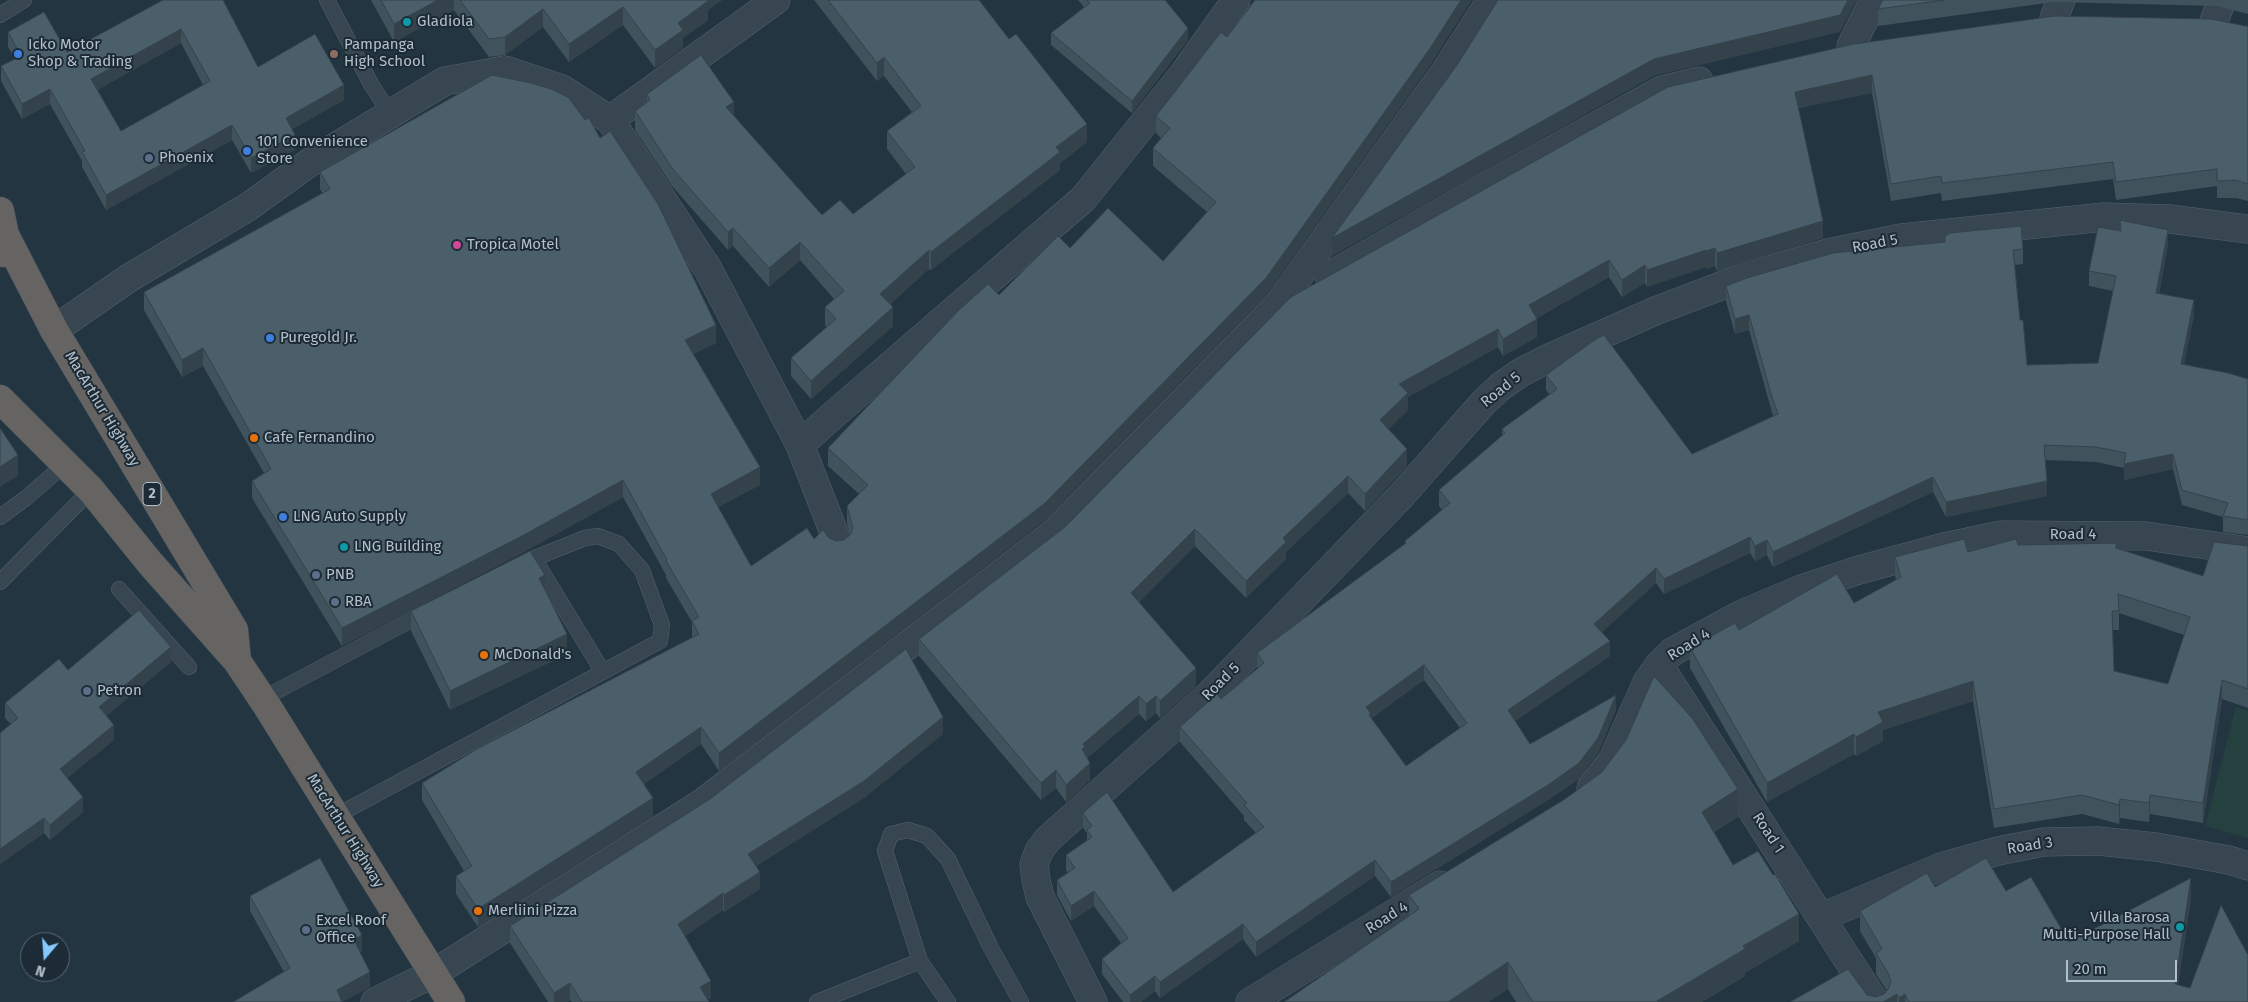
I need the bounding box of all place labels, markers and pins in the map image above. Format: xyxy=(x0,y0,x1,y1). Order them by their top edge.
place label: Gladiola xyxy=(417,13,473,31)
marker: Gladiola xyxy=(401,16,413,28)
place label: Icko Motor Shop & Trading xyxy=(28,36,132,71)
place label: Pampanga High School xyxy=(344,36,425,71)
marker: Icko Motor Shop & Trading xyxy=(12,48,24,60)
marker: Pampanga High School xyxy=(328,48,340,60)
place label: 101 Convenience Store xyxy=(257,133,368,168)
marker: 101 Convenience Store xyxy=(241,145,253,157)
place label: Phoenix xyxy=(159,149,213,167)
marker: Phoenix xyxy=(143,152,155,164)
place label: Tropica Motel xyxy=(467,236,559,254)
marker: Tropica Motel xyxy=(451,239,463,251)
place label: Puregold Jr. xyxy=(280,329,357,347)
marker: Puregold Jr. xyxy=(264,332,276,344)
place label: Cafe Fernandino xyxy=(264,429,375,447)
marker: Cafe Fernandino xyxy=(248,432,260,444)
place label: LNG Auto Supply xyxy=(293,508,406,526)
marker: LNG Auto Supply xyxy=(277,511,289,523)
place label: LNG Building xyxy=(354,538,441,556)
marker: LNG Building xyxy=(338,541,350,553)
place label: PNB xyxy=(326,566,354,584)
marker: PNB xyxy=(310,569,322,581)
place label: RBA xyxy=(345,593,372,611)
marker: RBA xyxy=(329,596,341,608)
place label: McDonald's xyxy=(494,646,571,664)
marker: McDonald's xyxy=(478,649,490,661)
place label: Petron xyxy=(97,682,142,700)
marker: Petron xyxy=(81,685,93,697)
place label: Merliini Pizza xyxy=(488,902,577,920)
marker: Merliini Pizza xyxy=(472,905,484,917)
place label: Villa Barosa Multi-Purpose Hall xyxy=(2043,909,2170,944)
place label: Excel Roof Office xyxy=(316,912,386,947)
marker: Villa Barosa Multi-Purpose Hall xyxy=(2174,921,2186,933)
marker: Excel Roof Office xyxy=(300,924,312,936)

